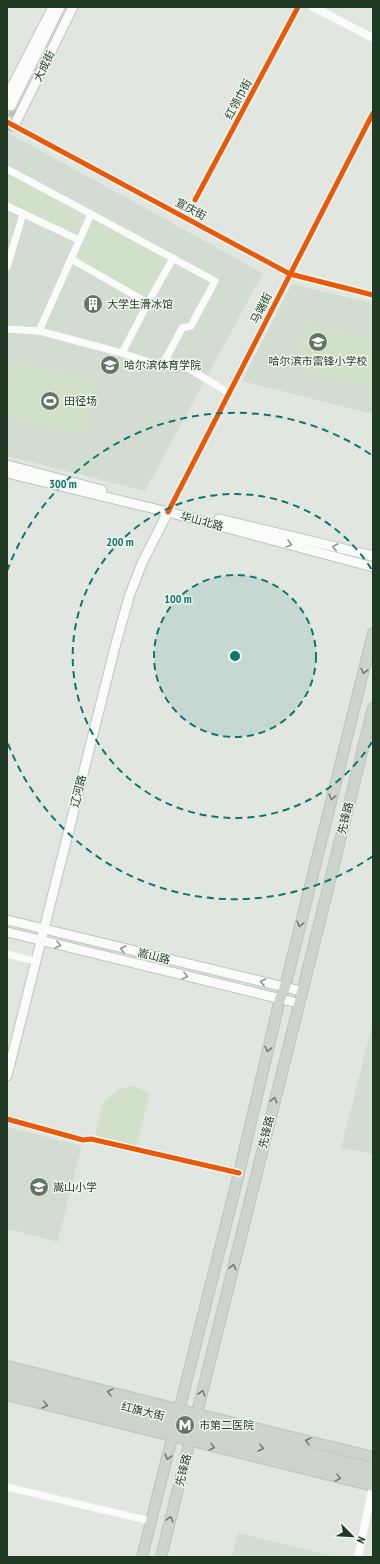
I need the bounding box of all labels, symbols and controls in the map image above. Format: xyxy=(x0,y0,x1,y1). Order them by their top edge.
street label: 大成街 xyxy=(30,48,58,84)
street label: 红领巾街 xyxy=(221,76,255,122)
street label: 宣庆街 xyxy=(173,195,209,223)
street label: 马端街 xyxy=(247,290,275,326)
building icon: 大学生滑冰馆 xyxy=(82,293,104,315)
place label: 大学生滑冰馆 xyxy=(107,297,173,311)
school or university icon: 哈尔滨市雷锋小学校 xyxy=(307,331,329,353)
school or university icon: 哈尔滨体育学院 xyxy=(99,354,121,376)
place label: 哈尔滨市雷锋小学校 xyxy=(269,354,368,368)
place label: 哈尔滨体育学院 xyxy=(124,358,201,372)
sports icon: 田径场 xyxy=(39,390,61,412)
place label: 田径场 xyxy=(64,394,97,408)
text: 300 m xyxy=(49,476,77,491)
street label: 华山北路 xyxy=(179,509,225,533)
text: 200 m xyxy=(106,534,134,549)
one-way arrow xyxy=(286,540,292,548)
one-way arrow xyxy=(332,544,338,552)
text: 100 m xyxy=(164,591,192,606)
centre of rings xyxy=(228,649,242,663)
one-way arrow xyxy=(360,668,368,675)
street label: 辽河路 xyxy=(67,773,89,809)
one-way arrow xyxy=(328,794,337,801)
street label: 先锋路 xyxy=(334,800,356,836)
one-way arrow xyxy=(297,920,305,927)
one-way arrow xyxy=(55,940,62,949)
one-way arrow xyxy=(120,945,127,953)
street label: 嵩山路 xyxy=(136,945,172,967)
one-way arrow xyxy=(182,971,188,979)
one-way arrow xyxy=(260,979,267,987)
one-way arrow xyxy=(265,1046,273,1053)
one-way arrow xyxy=(270,1097,278,1103)
street label: 先锋路 xyxy=(255,1114,277,1150)
school or university icon: 嵩山小学 xyxy=(28,1176,50,1198)
place label: 嵩山小学 xyxy=(53,1180,97,1194)
one-way arrow xyxy=(229,1264,237,1270)
one-way arrow xyxy=(107,1389,114,1397)
one-way arrow xyxy=(197,1390,206,1397)
street label: 红旗大街 xyxy=(120,1399,166,1423)
one-way arrow xyxy=(42,1400,48,1408)
metro station icon: 市第二医院 xyxy=(174,1414,196,1436)
place label: 市第二医院 xyxy=(199,1418,254,1432)
one-way arrow xyxy=(305,1438,311,1446)
one-way arrow xyxy=(208,1442,215,1451)
one-way arrow xyxy=(258,1444,265,1452)
street label: 先锋路 xyxy=(172,1452,194,1488)
one-way arrow xyxy=(164,1453,173,1460)
one-way arrow xyxy=(335,1473,341,1481)
one-way arrow xyxy=(165,1516,174,1523)
north arrow xyxy=(332,1516,372,1556)
text: N xyxy=(354,1535,369,1546)

